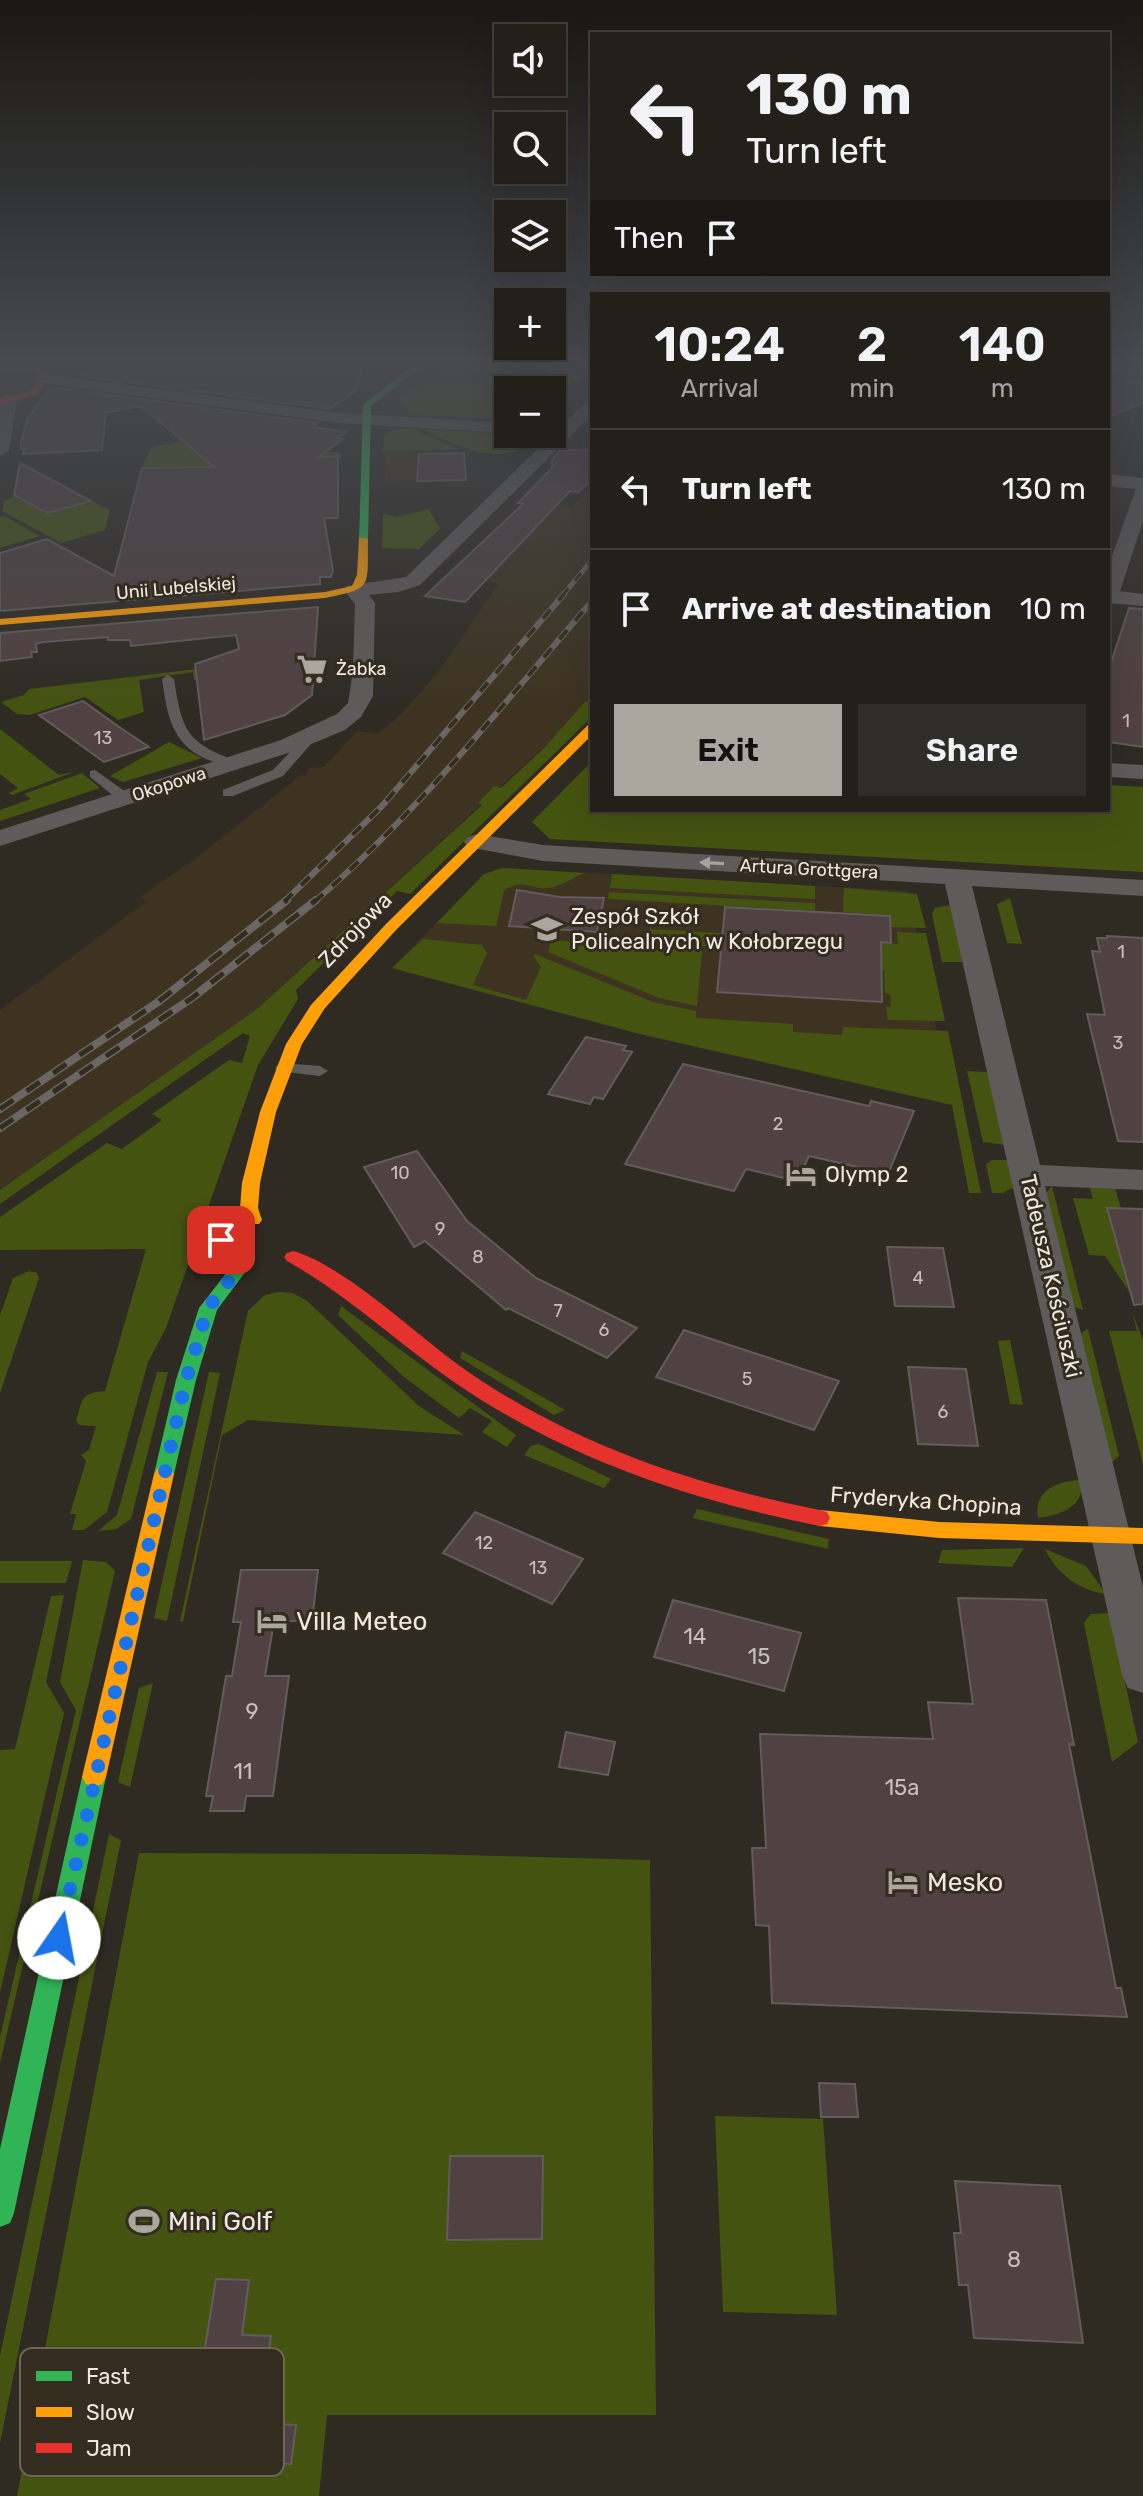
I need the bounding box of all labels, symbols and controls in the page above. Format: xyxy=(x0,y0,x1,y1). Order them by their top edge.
map controls xyxy=(494,24,566,448)
button: sound xyxy=(494,24,566,96)
text: 130 m xyxy=(746,62,912,128)
icon: left xyxy=(614,64,718,168)
button: search xyxy=(494,112,566,184)
text: Turn left xyxy=(746,129,887,172)
button: layers xyxy=(494,200,566,272)
icon: arrive xyxy=(700,216,744,260)
text: Then xyxy=(614,220,684,256)
button: + xyxy=(494,288,566,360)
text: 10:24 xyxy=(654,316,785,373)
text: 2 xyxy=(857,316,887,373)
text: 140 xyxy=(959,316,1046,373)
text: Arrival xyxy=(681,373,759,404)
text: min xyxy=(849,373,894,404)
text: m xyxy=(991,373,1014,404)
button: − xyxy=(494,376,566,448)
icon: left xyxy=(614,467,658,511)
text: Turn left xyxy=(682,471,812,507)
text: 130 m xyxy=(1002,471,1086,507)
street label: Unii Lubelskiej xyxy=(115,572,237,604)
icon: arrive xyxy=(614,587,658,631)
text: Arrive at destination xyxy=(682,591,992,627)
text: 10 m xyxy=(1020,591,1086,627)
supermarket icon: Żabka xyxy=(295,652,329,686)
place label: Żabka xyxy=(336,658,387,680)
button: Exit xyxy=(614,704,842,796)
button: Share xyxy=(858,704,1086,796)
house number: 1 xyxy=(1122,710,1130,732)
house number: 13 xyxy=(94,727,112,749)
street label: Okopowa xyxy=(129,762,209,806)
street label: Artura Grottgera xyxy=(739,854,879,884)
one-way arrow xyxy=(699,856,724,869)
street label: Zdrojowa xyxy=(313,887,397,973)
place label: Zespół Szkół Policealnych w Kołobrzegu xyxy=(571,903,843,955)
school or university icon: Zespół Szkół Policealnych w Kołobrzegu xyxy=(530,912,564,946)
house number: 1 xyxy=(1117,941,1125,963)
house number: 3 xyxy=(1113,1032,1123,1054)
house number: 2 xyxy=(773,1113,783,1135)
hotel icon: Olymp 2 xyxy=(784,1157,818,1191)
place label: Olymp 2 xyxy=(825,1161,908,1188)
house number: 10 xyxy=(390,1162,410,1184)
street label: Tadeusza Kościuszki xyxy=(1014,1172,1088,1380)
pin xyxy=(187,1206,255,1274)
icon: arrive xyxy=(199,1218,243,1262)
house number: 9 xyxy=(435,1218,445,1240)
house number: 8 xyxy=(472,1246,484,1268)
house number: 4 xyxy=(912,1267,924,1289)
house number: 7 xyxy=(553,1300,563,1322)
house number: 6 xyxy=(599,1319,610,1341)
house number: 5 xyxy=(742,1368,752,1390)
house number: 6 xyxy=(938,1401,949,1423)
street label: Fryderyka Chopina xyxy=(829,1481,1023,1521)
house number: 12 xyxy=(475,1532,493,1554)
house number: 13 xyxy=(529,1557,547,1579)
hotel icon: Villa Meteo xyxy=(255,1604,289,1638)
place label: Villa Meteo xyxy=(296,1606,427,1637)
house number: 14 xyxy=(683,1623,707,1650)
house number: 15 xyxy=(748,1643,770,1670)
house number: 9 xyxy=(245,1698,259,1725)
house number: 11 xyxy=(234,1758,252,1785)
house number: 15a xyxy=(885,1774,919,1801)
hotel icon: Mesko xyxy=(886,1865,920,1899)
place label: Mesko xyxy=(927,1867,1003,1898)
position arrow xyxy=(17,1896,101,1980)
sports icon: Mini Golf xyxy=(127,2204,161,2238)
place label: Mini Golf xyxy=(168,2206,272,2237)
house number: 8 xyxy=(1007,2246,1021,2273)
legend xyxy=(20,2348,284,2476)
text: Fast xyxy=(86,2363,131,2390)
text: Slow xyxy=(86,2399,135,2426)
text: Jam xyxy=(86,2435,132,2462)

